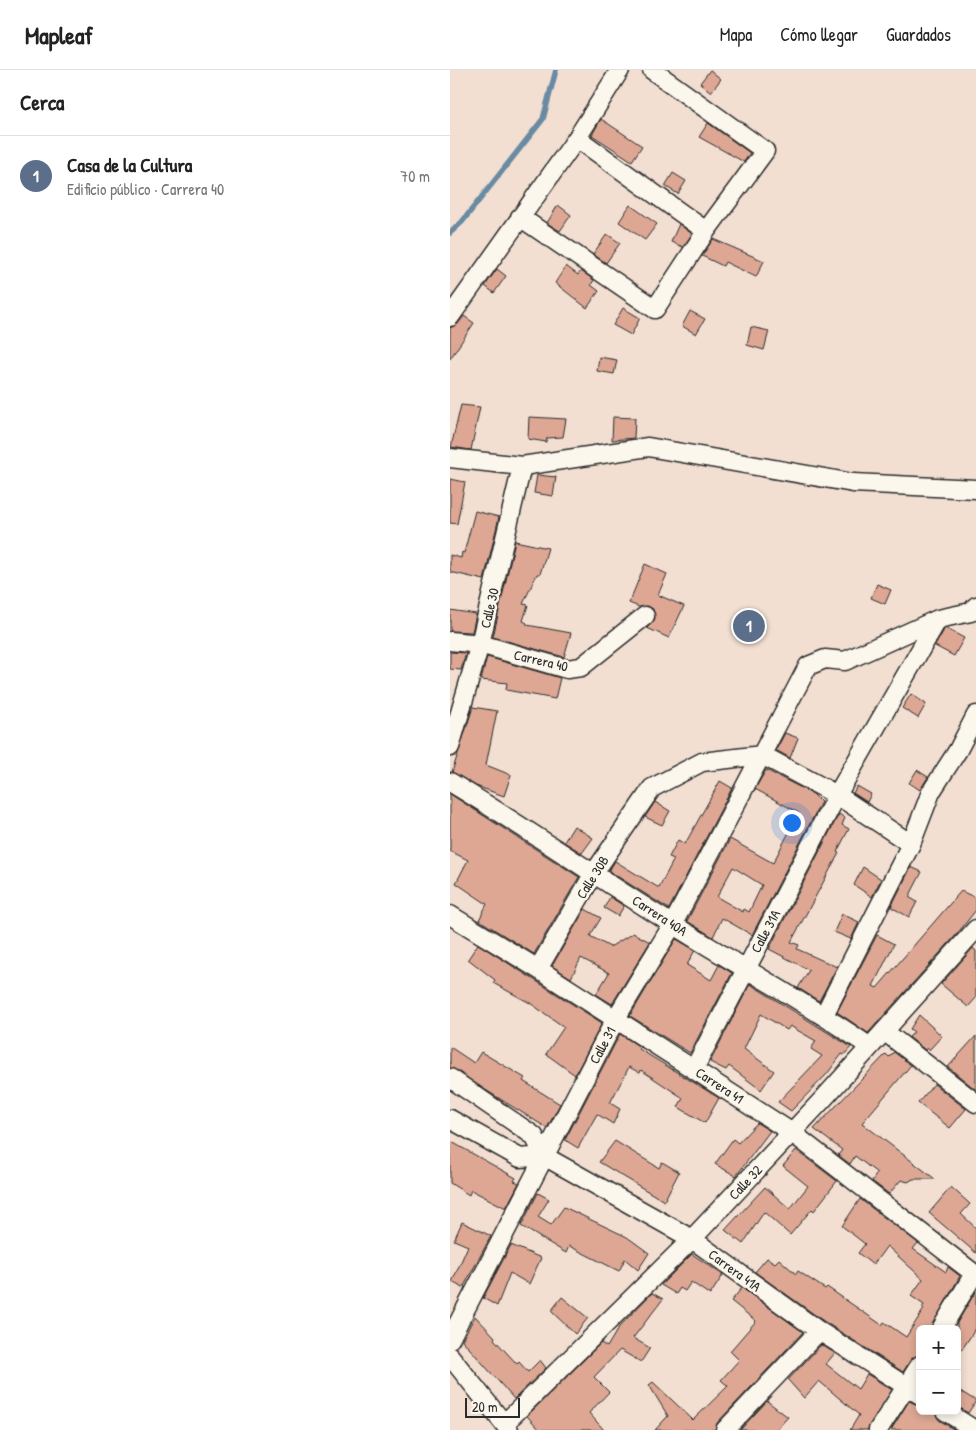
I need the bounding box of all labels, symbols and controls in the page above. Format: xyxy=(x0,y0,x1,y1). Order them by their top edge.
text: Mapleaf xyxy=(25,19,93,51)
text: Mapa xyxy=(720,22,752,47)
text: Cómo llegar xyxy=(780,22,858,47)
text: Guardados xyxy=(886,22,951,47)
text: Cerca xyxy=(20,88,64,117)
text: Casa de la Cultura xyxy=(67,152,192,178)
text: 1 xyxy=(33,165,39,187)
text: 70 m xyxy=(400,165,430,187)
text: Edificio público · Carrera 40 xyxy=(67,178,224,200)
street label: Calle 30 xyxy=(475,586,503,630)
pin: 1 xyxy=(733,607,765,645)
street label: Carrera 40 xyxy=(512,645,570,675)
your location xyxy=(779,810,805,836)
street label: Calle 30B xyxy=(571,852,613,902)
street label: Carrera 40A xyxy=(629,890,691,940)
street label: Calle 31A xyxy=(746,906,784,956)
street label: Calle 31 xyxy=(584,1023,620,1067)
street label: Carrera 41 xyxy=(692,1062,748,1108)
street label: Calle 32 xyxy=(724,1160,766,1203)
street label: Carrera 41A xyxy=(705,1244,765,1296)
map controls xyxy=(916,1325,961,1415)
button: + xyxy=(916,1325,961,1370)
button: − xyxy=(916,1370,961,1415)
scale bar xyxy=(465,1395,520,1418)
text: 20 m xyxy=(472,1397,498,1416)

